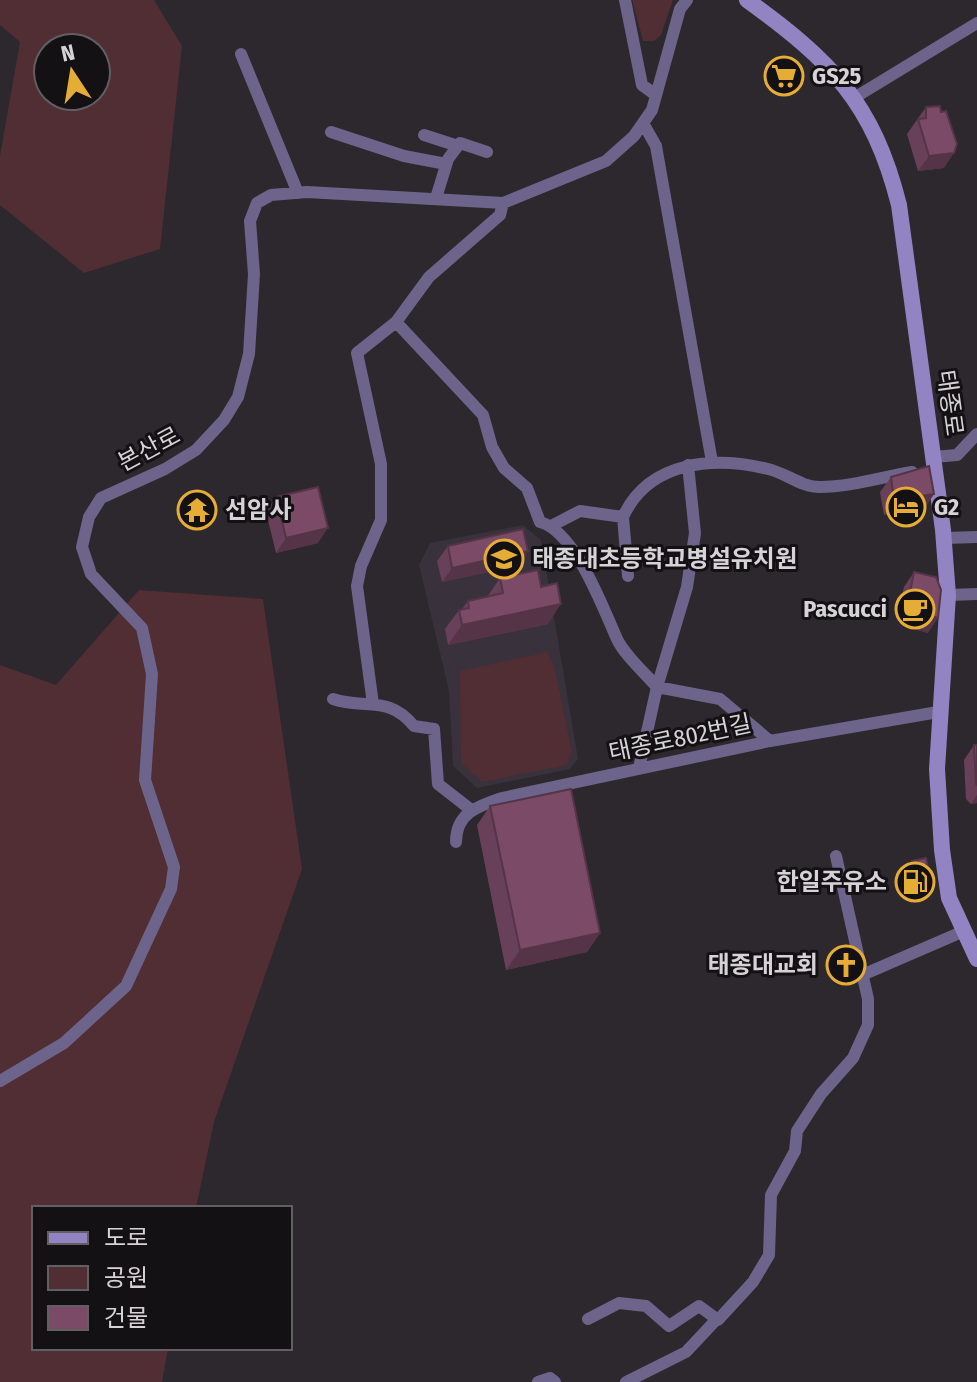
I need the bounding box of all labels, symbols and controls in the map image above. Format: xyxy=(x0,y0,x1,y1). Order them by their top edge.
north arrow xyxy=(32,32,112,112)
text: N xyxy=(59,38,77,68)
supermarket icon: GS25 xyxy=(763,55,805,97)
place label: GS25 xyxy=(812,62,861,90)
street label: 태종로 xyxy=(932,368,968,438)
street label: 본산로 xyxy=(113,421,185,477)
hotel icon: G2 xyxy=(885,486,927,528)
temple icon: 선암사 xyxy=(176,489,218,531)
place label: G2 xyxy=(934,493,959,521)
place label: 선암사 xyxy=(225,496,291,524)
school or university icon: 태종대초등학교병설유치원 xyxy=(483,538,525,580)
place label: 태종대초등학교병설유치원 xyxy=(532,545,797,573)
cafe icon: Pascucci xyxy=(894,588,936,630)
place label: Pascucci xyxy=(803,595,887,623)
street label: 태종로802번길 xyxy=(606,709,754,767)
fuel station icon: 한일주유소 xyxy=(894,861,936,903)
place label: 한일주유소 xyxy=(777,868,887,896)
church icon: 태종대교회 xyxy=(825,944,867,986)
place label: 태종대교회 xyxy=(708,951,818,979)
legend xyxy=(32,1206,292,1350)
text: 도로 xyxy=(104,1224,148,1252)
text: 공원 xyxy=(104,1264,148,1292)
text: 건물 xyxy=(104,1304,148,1332)

